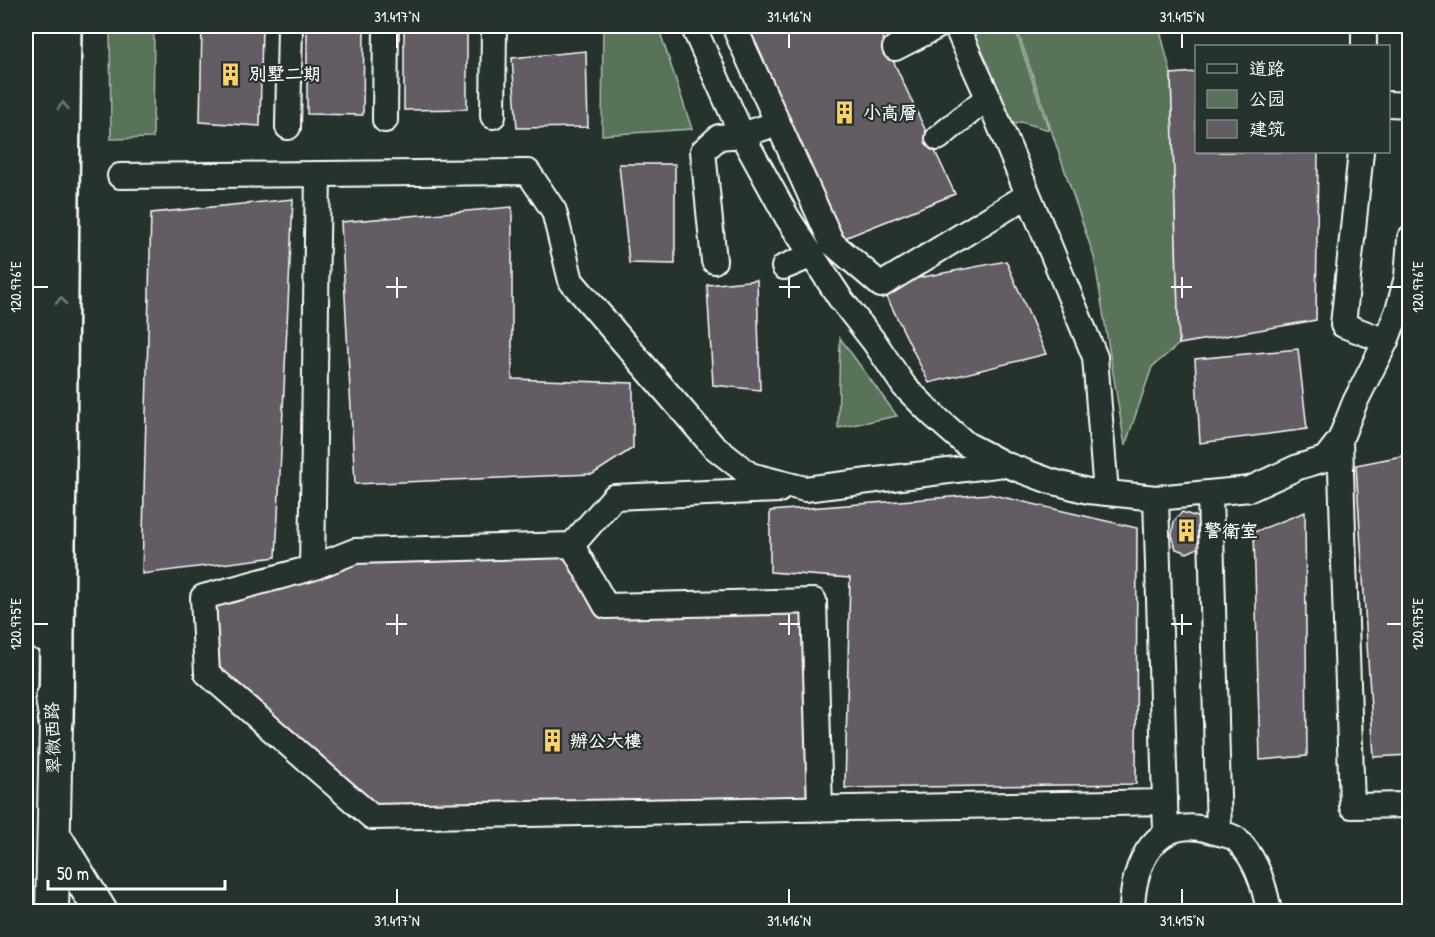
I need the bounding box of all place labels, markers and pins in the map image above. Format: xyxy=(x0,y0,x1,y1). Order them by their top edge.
building icon: 別墅二期 xyxy=(218,61,244,87)
place label: 別墅二期 xyxy=(249,61,321,86)
building icon: 小高層 xyxy=(832,100,858,126)
place label: 小高層 xyxy=(863,100,917,125)
building icon: 警衛室 xyxy=(1173,518,1199,544)
place label: 警衛室 xyxy=(1204,518,1258,543)
building icon: 辦公大樓 xyxy=(539,728,565,754)
place label: 辦公大樓 xyxy=(570,728,642,753)

